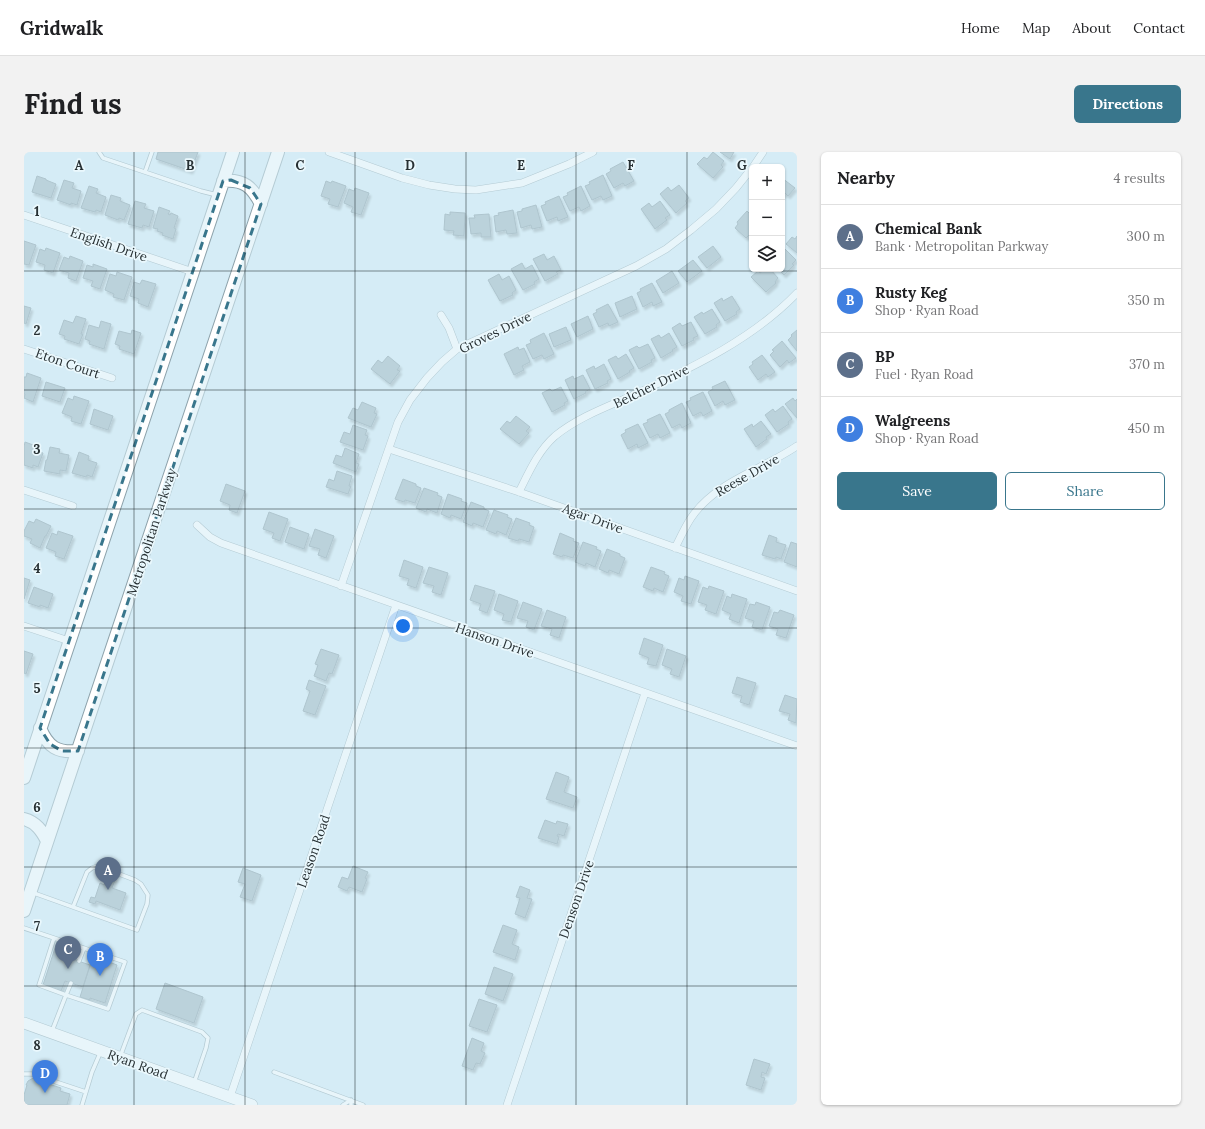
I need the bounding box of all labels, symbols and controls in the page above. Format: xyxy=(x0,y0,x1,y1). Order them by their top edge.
text: Gridwalk xyxy=(20,16,103,40)
text: Home xyxy=(961,19,1000,37)
text: Map xyxy=(1022,19,1050,37)
text: About xyxy=(1072,19,1111,37)
text: Contact xyxy=(1133,19,1185,37)
button: Directions xyxy=(1074,85,1181,123)
text: Find us xyxy=(24,86,122,122)
text: A xyxy=(75,157,84,174)
text: B xyxy=(186,157,195,174)
text: C xyxy=(296,157,305,174)
text: D xyxy=(405,157,415,174)
text: E xyxy=(517,157,525,174)
text: F xyxy=(627,157,635,174)
text: G xyxy=(737,157,747,174)
map controls xyxy=(749,164,785,272)
button: + xyxy=(749,164,785,200)
text: Nearby xyxy=(837,167,895,189)
text: 4 results xyxy=(1114,170,1165,187)
button: − xyxy=(749,200,785,236)
text: 1 xyxy=(34,203,40,220)
text: Chemical Bank xyxy=(875,219,982,238)
street label: English Drive xyxy=(68,223,150,266)
text: A xyxy=(846,228,854,245)
text: 300 m xyxy=(1127,228,1165,245)
button: layers xyxy=(749,236,785,272)
text: Bank · Metropolitan Parkway xyxy=(875,238,1048,255)
text: Rusty Keg xyxy=(875,283,947,302)
text: B xyxy=(846,292,854,309)
text: 350 m xyxy=(1128,292,1165,309)
text: Shop · Ryan Road xyxy=(875,302,979,319)
street label: Groves Drive xyxy=(456,308,534,357)
text: 2 xyxy=(34,322,41,339)
street label: Eton Court xyxy=(33,345,102,382)
text: BP xyxy=(875,347,894,366)
text: C xyxy=(846,356,854,373)
text: 370 m xyxy=(1129,356,1165,373)
street label: Belcher Drive xyxy=(611,361,692,412)
text: Fuel · Ryan Road xyxy=(875,366,974,383)
text: Walgreens xyxy=(875,411,950,430)
text: D xyxy=(845,420,855,437)
text: 450 m xyxy=(1128,420,1165,437)
text: Shop · Ryan Road xyxy=(875,430,979,447)
text: 3 xyxy=(33,441,41,458)
street label: Reese Drive xyxy=(712,450,782,501)
street label: Metropolitan Parkway xyxy=(123,466,180,598)
button: Save xyxy=(837,472,997,510)
button: Share xyxy=(1005,472,1165,510)
street label: Agar Drive xyxy=(559,499,626,537)
text: 4 xyxy=(33,560,41,577)
your location xyxy=(393,616,413,636)
street label: Hanson Drive xyxy=(453,619,536,662)
text: 5 xyxy=(33,680,41,697)
text: 6 xyxy=(33,799,41,816)
street label: Leason Road xyxy=(293,812,334,890)
pin: A xyxy=(95,857,121,890)
street label: Denson Drive xyxy=(555,858,598,941)
text: 7 xyxy=(34,918,40,935)
pin: C xyxy=(55,936,81,969)
pin: B xyxy=(87,943,113,976)
text: 8 xyxy=(33,1037,41,1054)
street label: Ryan Road xyxy=(105,1046,171,1083)
pin: D xyxy=(32,1060,58,1093)

